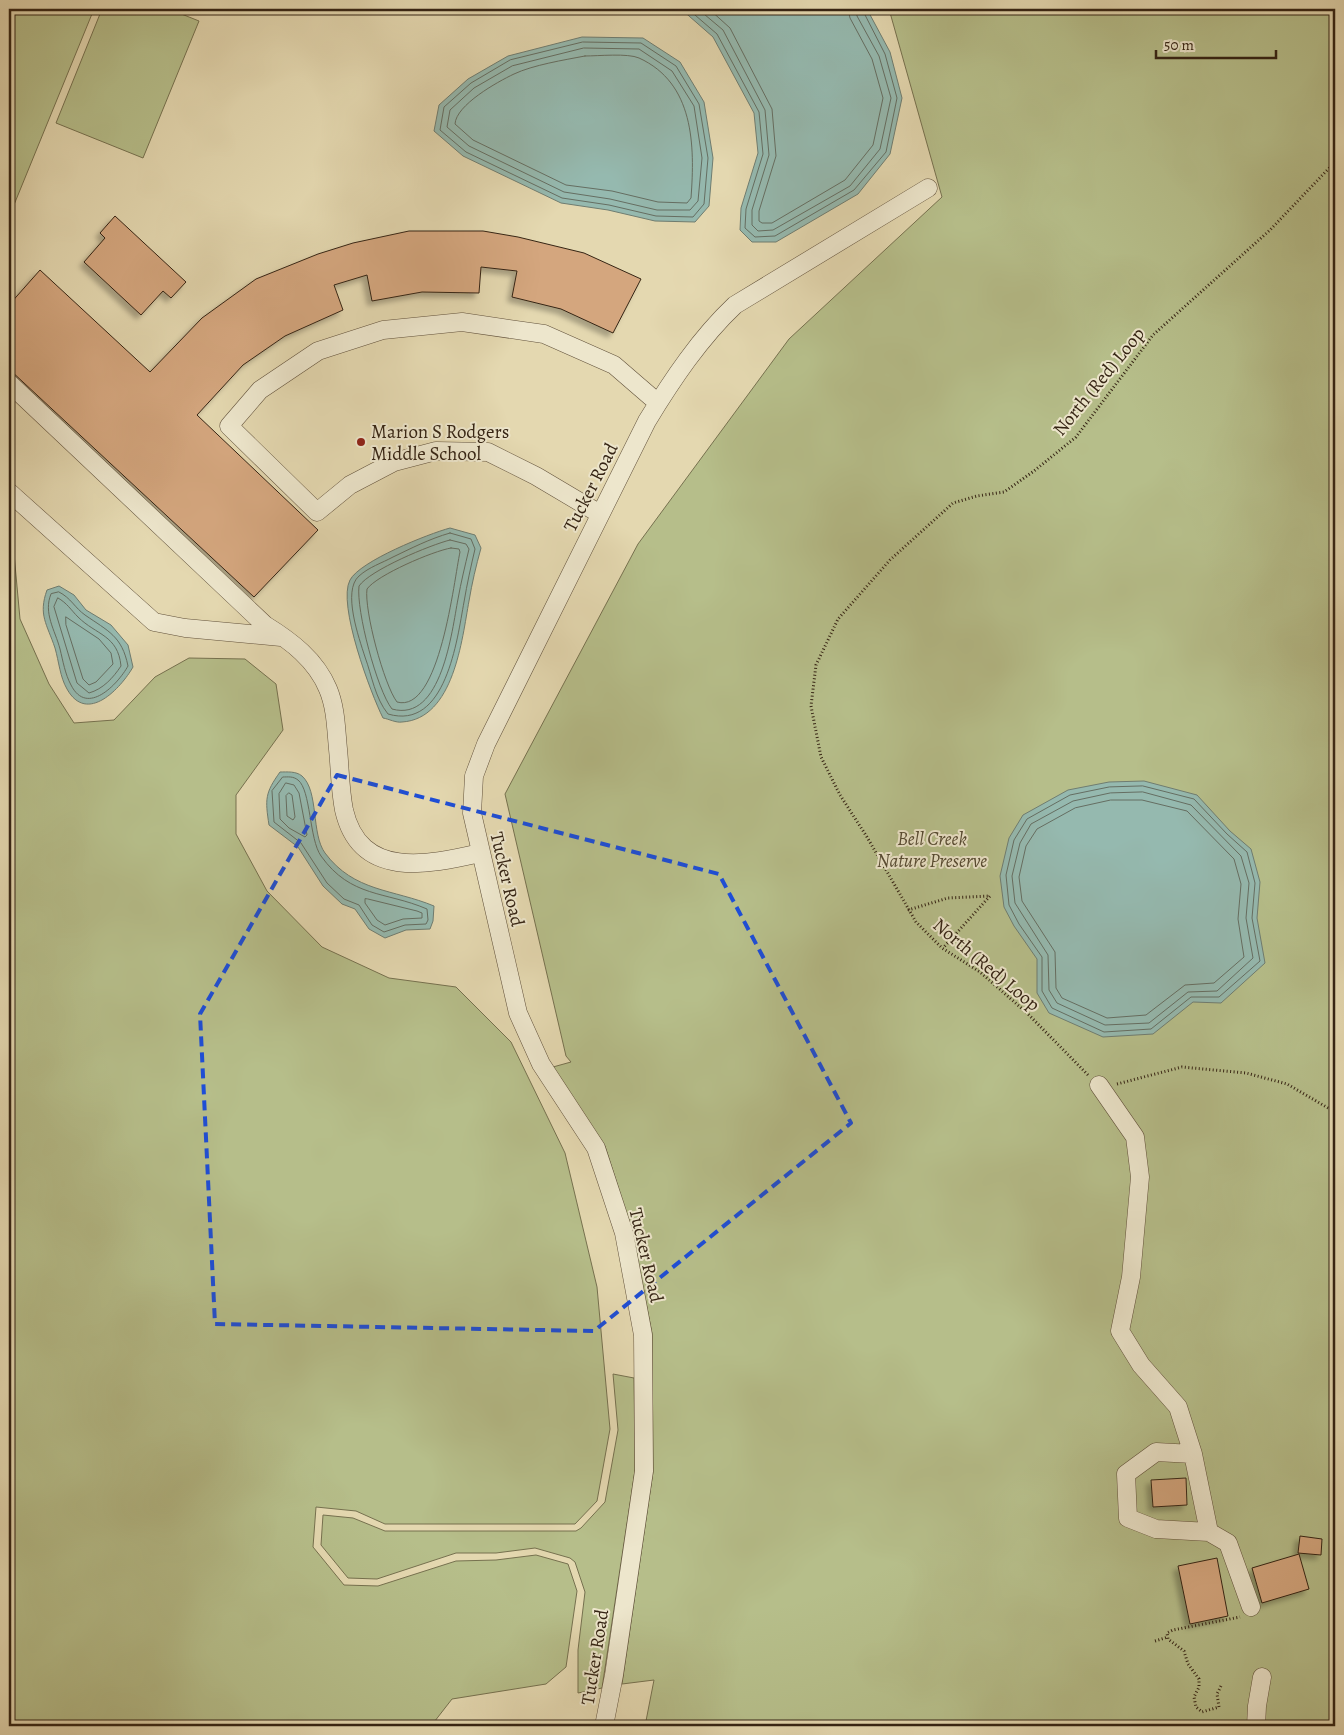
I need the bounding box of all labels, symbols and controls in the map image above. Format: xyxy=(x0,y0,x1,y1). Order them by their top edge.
scale bar xyxy=(1156,28,1276,60)
text: 50 m xyxy=(1164,35,1194,55)
street label: North (Red) Loop xyxy=(1047,322,1151,441)
place label: Marion S Rodgers Middle School xyxy=(371,419,510,467)
marker: Marion S Rodgers Middle School xyxy=(355,436,367,448)
street label: Tucker Road xyxy=(557,438,625,536)
park label: Bell Creek Nature Preserve xyxy=(877,826,987,874)
street label: Tucker Road xyxy=(484,829,531,930)
street label: North (Red) Loop xyxy=(927,912,1046,1017)
street label: Tucker Road xyxy=(623,1205,670,1306)
street label: Tucker Road xyxy=(575,1607,615,1707)

